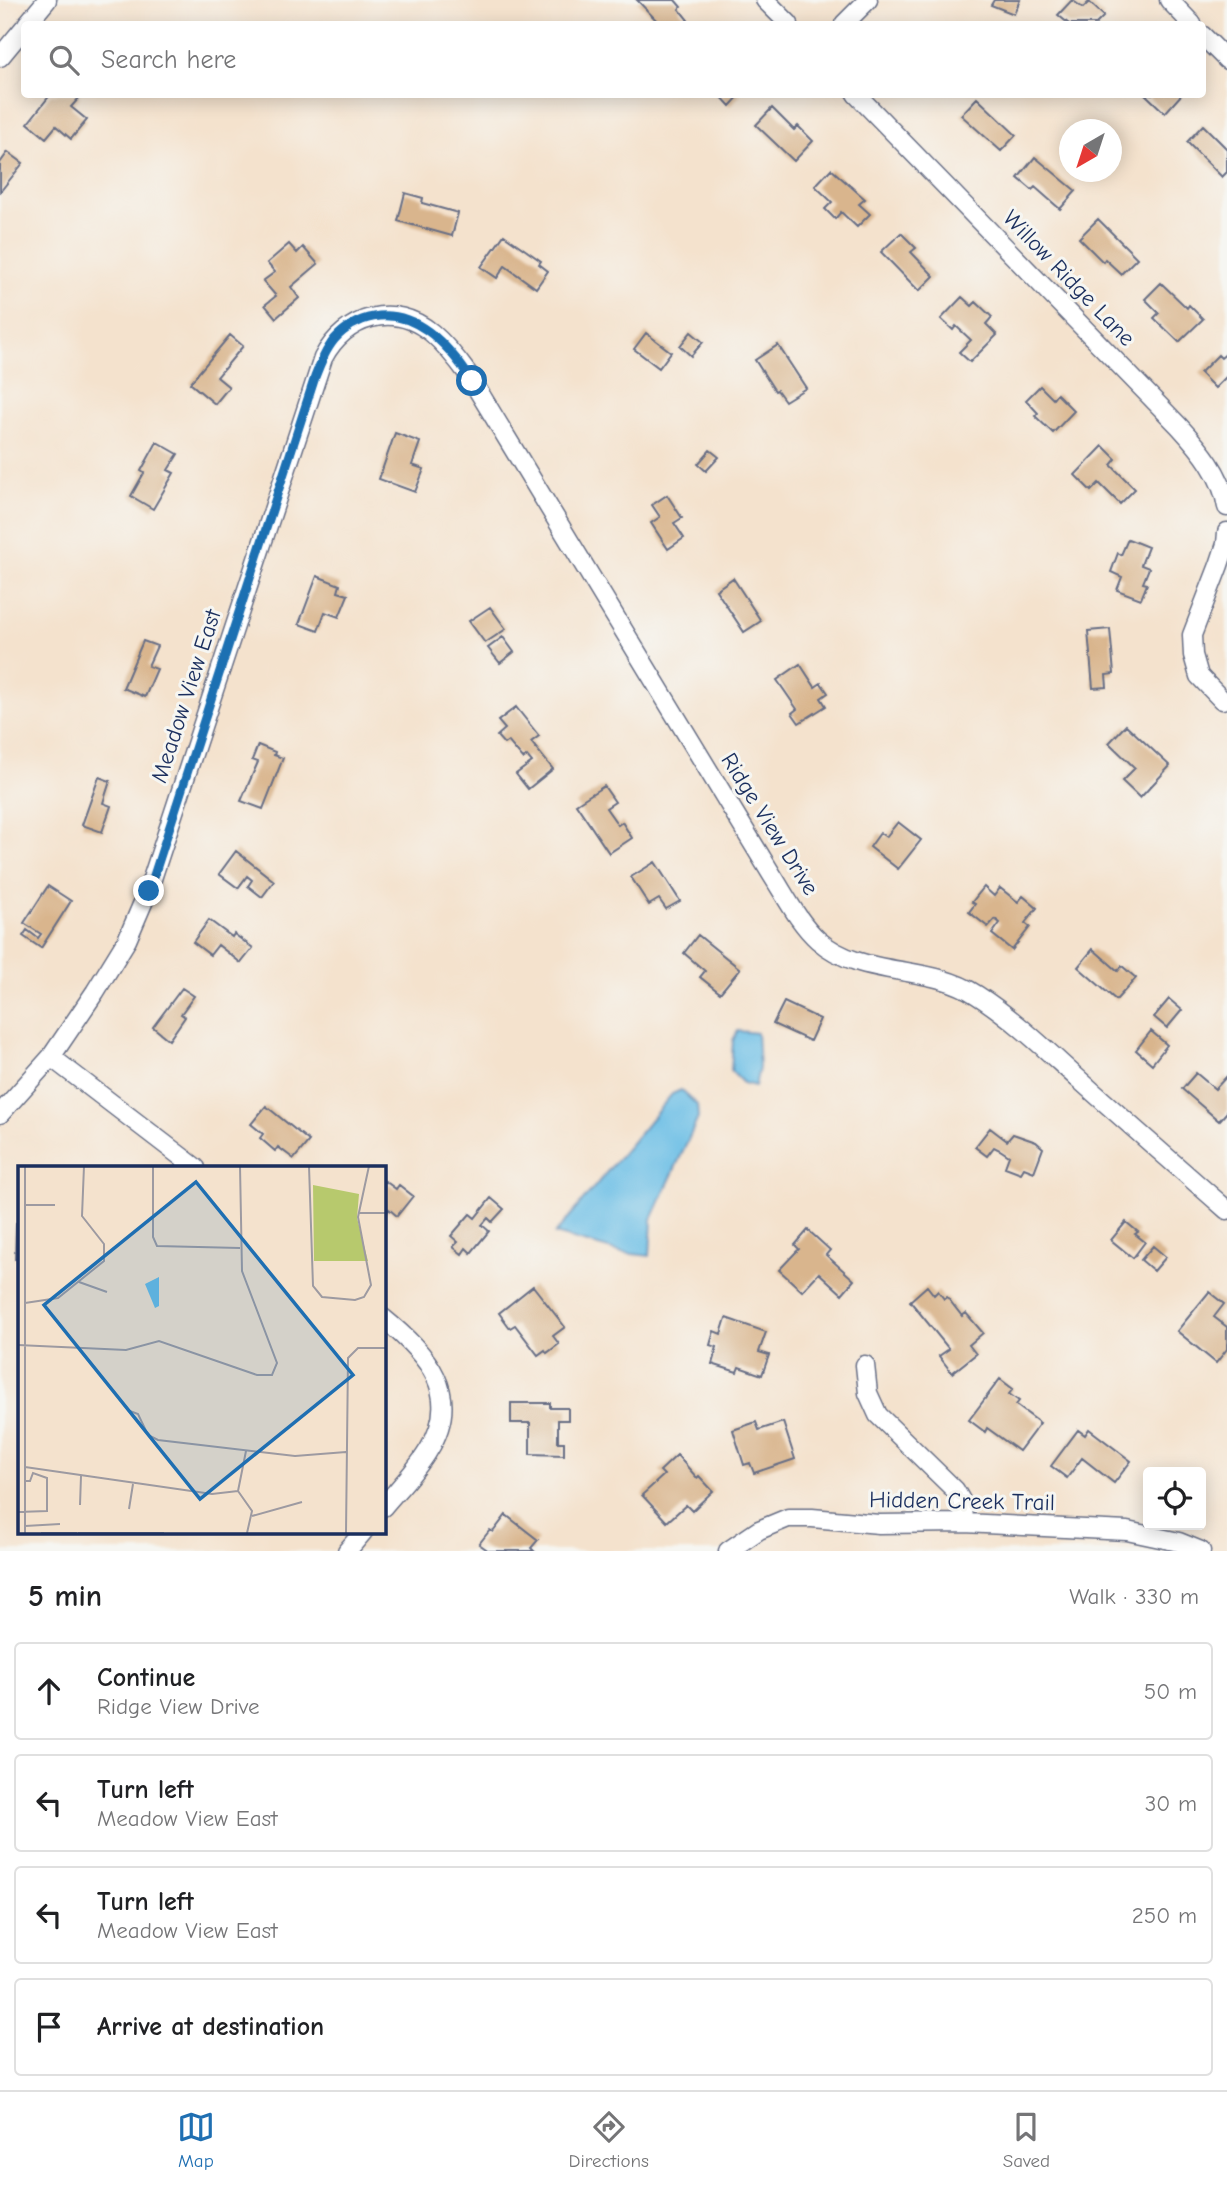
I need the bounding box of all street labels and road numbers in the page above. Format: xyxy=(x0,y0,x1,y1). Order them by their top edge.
street label: Willow Ridge Lane xyxy=(997,204,1141,352)
street label: Meadow View East xyxy=(145,605,227,786)
street label: Ridge View Drive xyxy=(715,748,825,900)
street label: Hidden Creek Trail xyxy=(869,1486,1055,1516)

